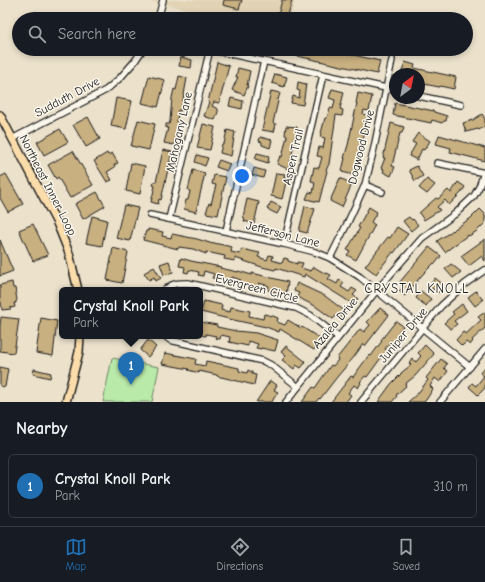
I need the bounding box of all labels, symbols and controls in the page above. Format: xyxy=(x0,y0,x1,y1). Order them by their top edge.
search box xyxy=(12,12,473,56)
icon: search xyxy=(26,23,48,45)
text: Search here xyxy=(58,25,136,43)
north arrow xyxy=(389,68,425,104)
street label: Sudduth Drive xyxy=(32,74,102,120)
street label: Mahogany Lane xyxy=(163,90,195,174)
street label: Dogwood Drive xyxy=(345,108,377,186)
street label: Aspen Trail xyxy=(280,127,306,187)
street label: Northeast Inner Loop xyxy=(17,132,79,238)
your location xyxy=(232,166,252,186)
street label: Jefferson Lane xyxy=(245,218,321,250)
street label: Evergreen Circle xyxy=(214,271,300,305)
district label: CRYSTAL KNOLL xyxy=(365,281,469,296)
popup xyxy=(59,287,203,339)
street label: Azalea Drive xyxy=(309,294,361,352)
text: Crystal Knoll Park xyxy=(73,297,189,315)
street label: Juniper Drive xyxy=(376,304,430,366)
text: Park xyxy=(73,315,98,330)
pin: 1 xyxy=(118,352,144,385)
text: Nearby xyxy=(16,419,67,438)
text: Crystal Knoll Park xyxy=(55,470,170,488)
text: 1 xyxy=(27,479,33,494)
text: 310 m xyxy=(433,479,468,494)
text: Park xyxy=(55,488,80,503)
tab: Map xyxy=(65,536,87,573)
tab: Directions xyxy=(217,536,263,573)
tab: Saved xyxy=(393,536,420,573)

